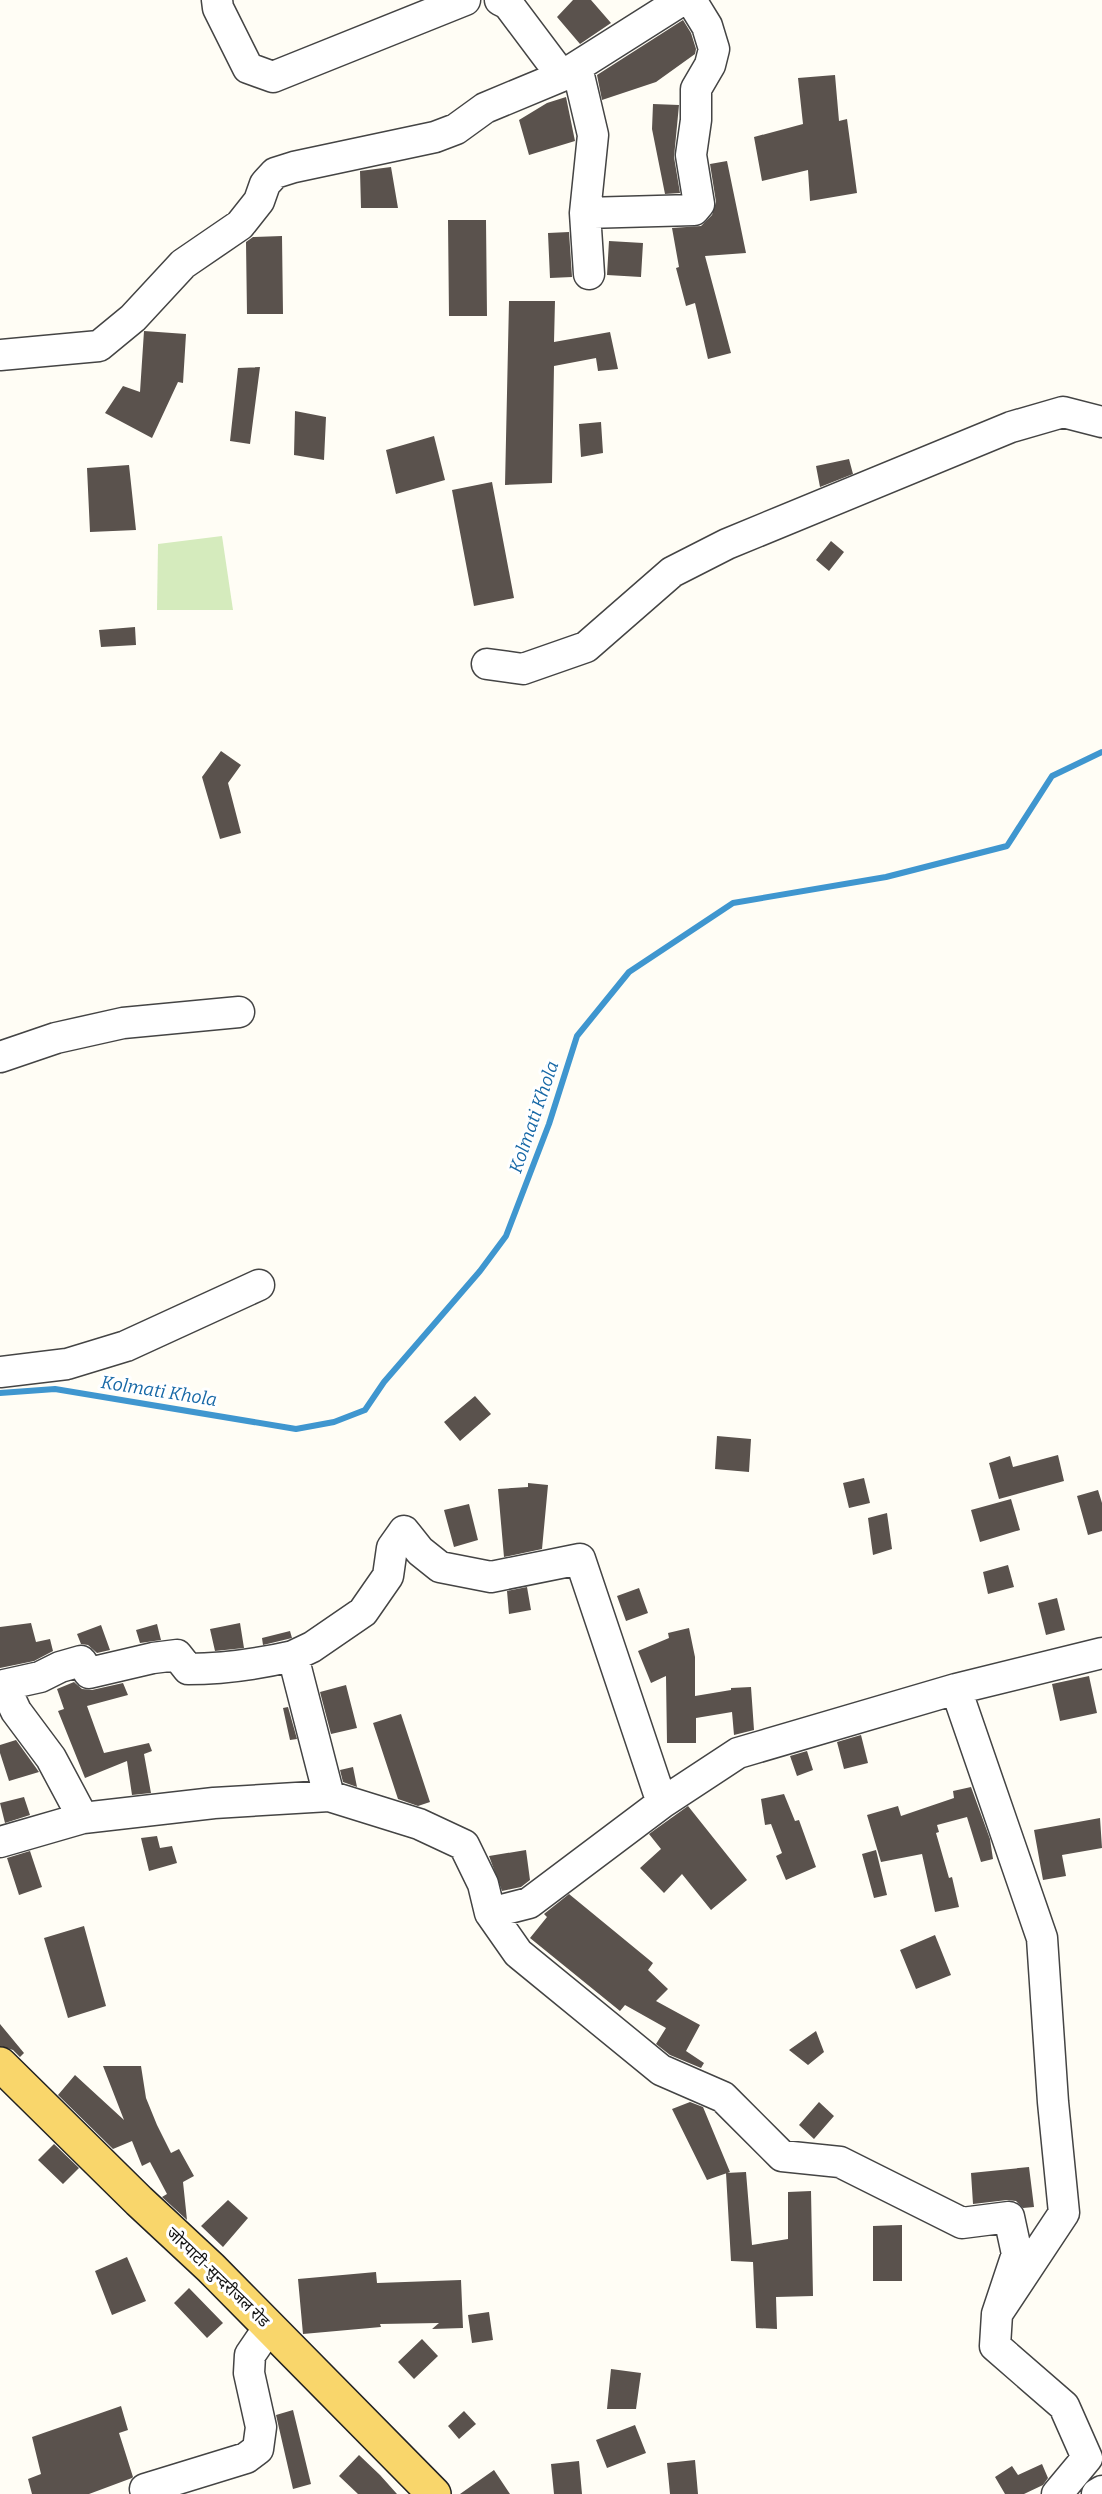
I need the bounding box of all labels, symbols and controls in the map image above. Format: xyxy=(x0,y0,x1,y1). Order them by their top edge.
water label: Kolmati Khola xyxy=(505,1058,563,1176)
water label: Kolmati Khola xyxy=(99,1371,219,1411)
street label: जोरपाटी-सुन्दरीजल रोड xyxy=(162,2223,274,2332)

